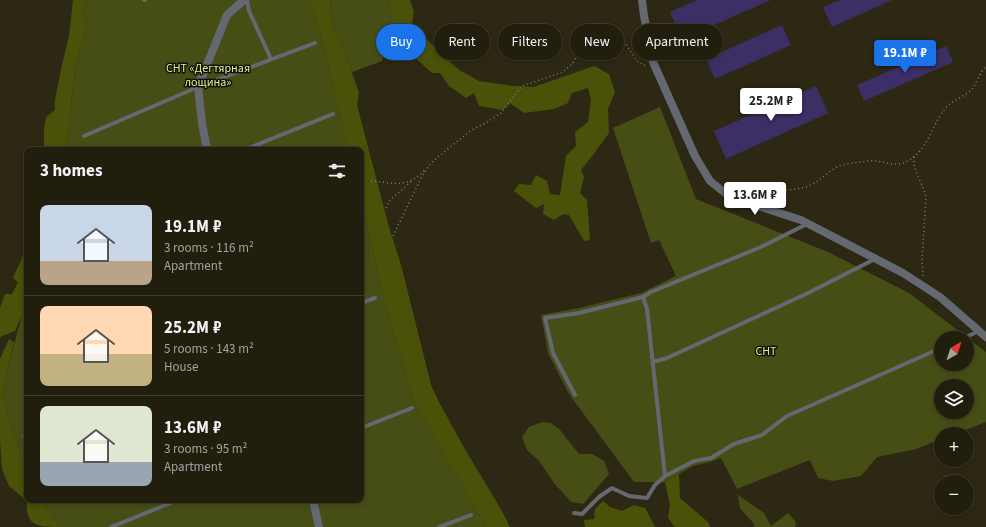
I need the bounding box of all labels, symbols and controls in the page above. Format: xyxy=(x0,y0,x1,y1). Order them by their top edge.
chip: Buy xyxy=(376,24,426,60)
chip: Rent xyxy=(434,24,490,60)
chip: Filters xyxy=(498,24,562,60)
chip: New xyxy=(570,24,624,60)
chip: Apartment xyxy=(632,24,723,60)
pin: 19.1M ₽ xyxy=(868,40,942,74)
text: 19.1M ₽ xyxy=(883,44,927,62)
park label: СНТ «Дегтярная лощина» xyxy=(166,60,250,91)
pin: 25.2M ₽ xyxy=(734,88,808,122)
text: 25.2M ₽ xyxy=(749,92,793,110)
text: 3 homes xyxy=(40,159,102,183)
icon: filters xyxy=(326,160,348,182)
pin: 13.6M ₽ xyxy=(718,182,792,216)
text: 13.6M ₽ xyxy=(733,186,777,204)
text: 19.1M ₽ xyxy=(164,215,221,239)
icon: home xyxy=(72,221,120,269)
text: 3 rooms · 116 m² xyxy=(164,239,254,257)
text: Apartment xyxy=(164,257,222,275)
text: 25.2M ₽ xyxy=(164,316,221,340)
icon: home xyxy=(72,322,120,370)
north arrow xyxy=(934,331,974,371)
map controls xyxy=(934,331,974,515)
text: 5 rooms · 143 m² xyxy=(164,340,254,358)
park label: СНТ xyxy=(755,343,777,360)
text: House xyxy=(164,358,199,376)
button: layers xyxy=(934,379,974,419)
text: 13.6M ₽ xyxy=(164,416,221,440)
icon: home xyxy=(72,422,120,470)
button: + xyxy=(934,427,974,467)
text: 3 rooms · 95 m² xyxy=(164,440,247,458)
text: Apartment xyxy=(164,458,222,476)
button: − xyxy=(934,475,974,515)

